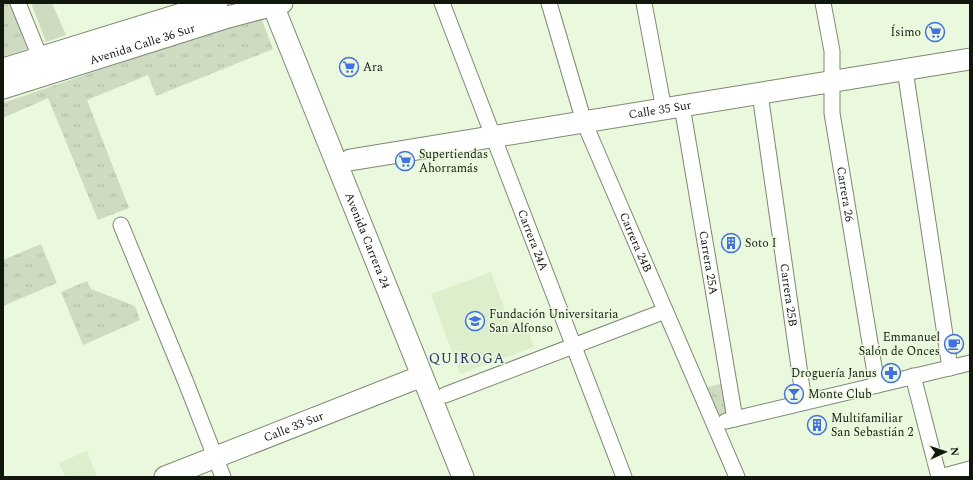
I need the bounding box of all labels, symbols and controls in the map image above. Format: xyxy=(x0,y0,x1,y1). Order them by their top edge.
street label: Avenida Calle 36 Sur xyxy=(87,19,198,70)
supermarket icon: Ísimo xyxy=(924,21,946,43)
place label: Ísimo xyxy=(891,23,921,42)
supermarket icon: Ara xyxy=(338,56,360,78)
place label: Ara xyxy=(363,58,383,77)
street label: Calle 35 Sur xyxy=(627,96,693,124)
place label: Supertiendas Ahorramás xyxy=(419,145,488,178)
supermarket icon: Supertiendas Ahorramás xyxy=(394,150,416,172)
street label: Carrera 26 xyxy=(831,165,859,223)
street label: Avenida Carrera 24 xyxy=(339,190,395,292)
street label: Carrera 24A xyxy=(512,207,553,274)
street label: Carrera 24B xyxy=(614,209,657,276)
street label: Carrera 25A xyxy=(693,229,723,296)
building icon: Soto I xyxy=(720,232,742,254)
place label: Soto I xyxy=(745,234,777,253)
street label: Carrera 25B xyxy=(774,262,802,328)
place label: Fundación Universitaria San Alfonso xyxy=(489,305,619,338)
school or university icon: Fundación Universitaria San Alfonso xyxy=(464,310,486,332)
place label: Emmanuel Salón de Onces xyxy=(859,328,940,361)
cafe icon: Emmanuel Salón de Onces xyxy=(943,333,965,355)
district label: QUIROGA xyxy=(429,348,505,369)
pharmacy icon: Droguería Janus xyxy=(880,362,902,384)
place label: Droguería Janus xyxy=(791,364,877,383)
bar icon: Monte Club xyxy=(783,383,805,405)
place label: Monte Club xyxy=(808,385,872,404)
street label: Calle 33 Sur xyxy=(261,406,327,447)
place label: Multifamiliar San Sebastián 2 xyxy=(831,409,913,442)
building icon: Multifamiliar San Sebastián 2 xyxy=(806,414,828,436)
north arrow xyxy=(925,432,965,472)
text: N xyxy=(946,447,963,456)

